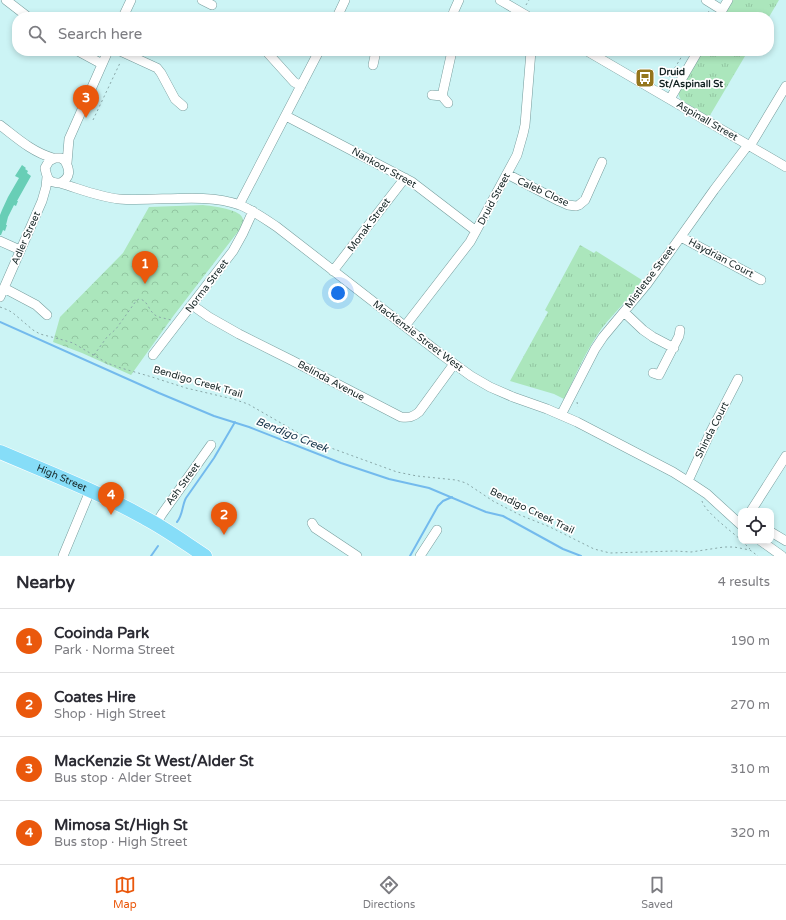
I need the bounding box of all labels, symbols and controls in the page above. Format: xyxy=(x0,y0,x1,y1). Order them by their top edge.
search box xyxy=(12,12,774,56)
icon: search xyxy=(26,23,48,45)
text: Search here xyxy=(58,25,142,43)
place label: Druid St/Aspinall St xyxy=(659,66,723,90)
bus stop icon: Druid St/Aspinall St xyxy=(634,67,656,89)
pin: 3 xyxy=(73,85,99,118)
street label: Aspinall Street xyxy=(674,99,740,144)
street label: Nankoor Street xyxy=(349,145,419,191)
street label: Druid Street xyxy=(475,171,513,227)
street label: Caleb Close xyxy=(515,175,571,209)
street label: Monak Street xyxy=(345,196,393,254)
street label: Adler Street xyxy=(9,209,43,266)
street label: Haydrian Court xyxy=(686,236,756,280)
street label: Mistletoe Street xyxy=(623,243,678,311)
pin: 1 xyxy=(132,251,158,284)
street label: Norma Street xyxy=(183,257,231,315)
your location xyxy=(328,283,348,303)
street label: MacKenzie Street West xyxy=(371,298,466,374)
street label: Belinda Avenue xyxy=(296,358,367,404)
street label: Bendigo Creek Trail xyxy=(152,364,244,400)
street label: Shinda Court xyxy=(693,400,731,460)
water label: Bendigo Creek xyxy=(254,415,331,456)
street label: Ash Street xyxy=(164,460,203,508)
street label: High Street xyxy=(35,462,89,494)
pin: 4 xyxy=(98,482,124,515)
street label: Bendigo Creek Trail xyxy=(488,485,576,537)
pin: 2 xyxy=(211,502,237,535)
map controls xyxy=(738,508,774,544)
button: locate xyxy=(738,508,774,544)
text: Nearby xyxy=(16,572,75,593)
text: 4 results xyxy=(718,574,770,590)
text: Cooinda Park xyxy=(54,624,149,642)
text: 1 xyxy=(25,633,33,649)
text: 190 m xyxy=(730,633,770,649)
text: Park · Norma Street xyxy=(54,642,175,658)
text: Coates Hire xyxy=(54,688,136,706)
text: 2 xyxy=(25,697,33,713)
text: 270 m xyxy=(730,697,770,713)
text: Shop · High Street xyxy=(54,706,166,722)
text: MacKenzie St West/Alder St xyxy=(54,752,254,770)
text: 3 xyxy=(25,761,33,777)
text: 310 m xyxy=(730,761,770,777)
text: Bus stop · Alder Street xyxy=(54,770,192,786)
text: Mimosa St/High St xyxy=(54,816,188,834)
text: 4 xyxy=(25,825,33,841)
text: 320 m xyxy=(730,825,770,841)
text: Bus stop · High Street xyxy=(54,834,187,850)
tab: Map xyxy=(113,874,137,911)
tab: Directions xyxy=(363,874,415,911)
tab: Saved xyxy=(641,874,673,911)

